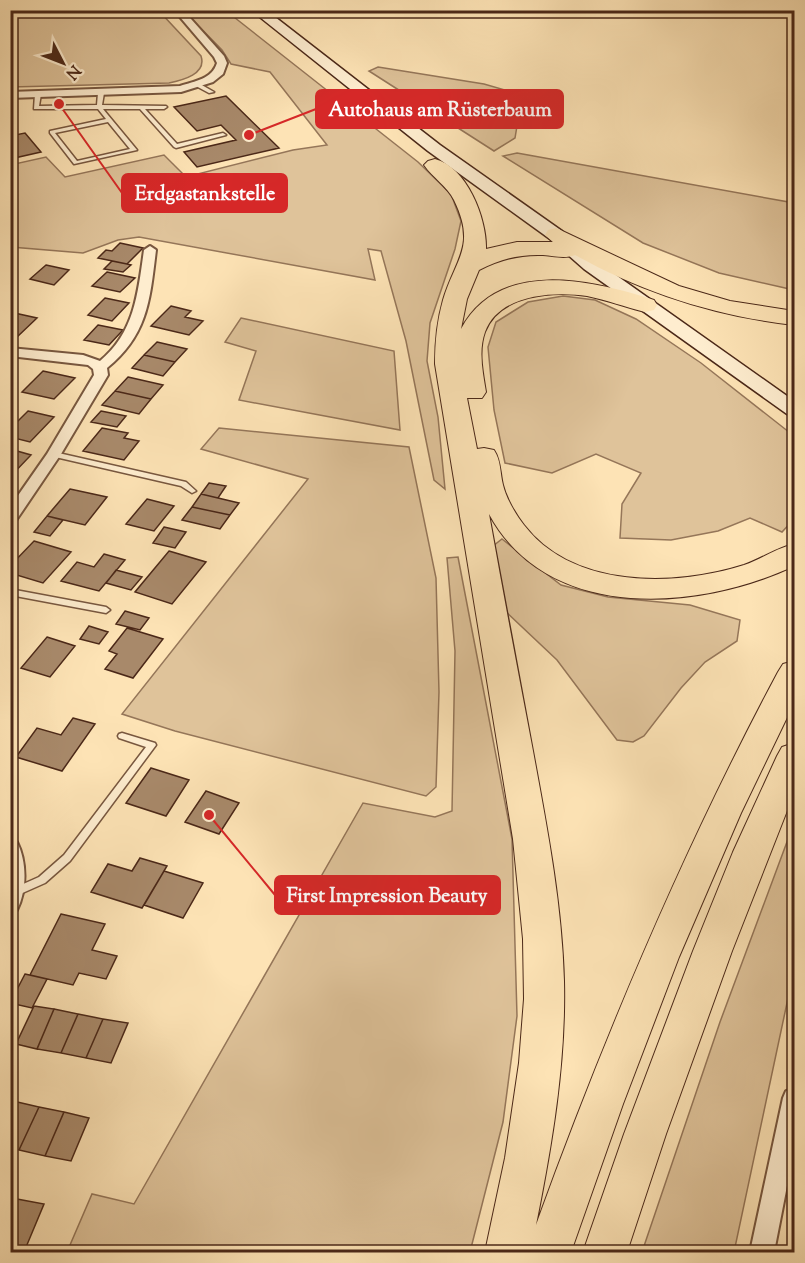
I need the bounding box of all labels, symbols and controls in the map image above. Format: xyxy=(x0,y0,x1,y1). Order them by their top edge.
north arrow xyxy=(33,33,93,93)
text: N xyxy=(59,59,85,84)
callout: Autohaus am Rüsterbaum xyxy=(316,90,563,128)
text: Autohaus am Rüsterbaum xyxy=(328,97,552,126)
callout: Erdgastankstelle xyxy=(122,174,287,212)
text: Erdgastankstelle xyxy=(135,181,275,210)
callout: First Impression Beauty xyxy=(275,876,500,914)
text: First Impression Beauty xyxy=(286,883,488,912)

